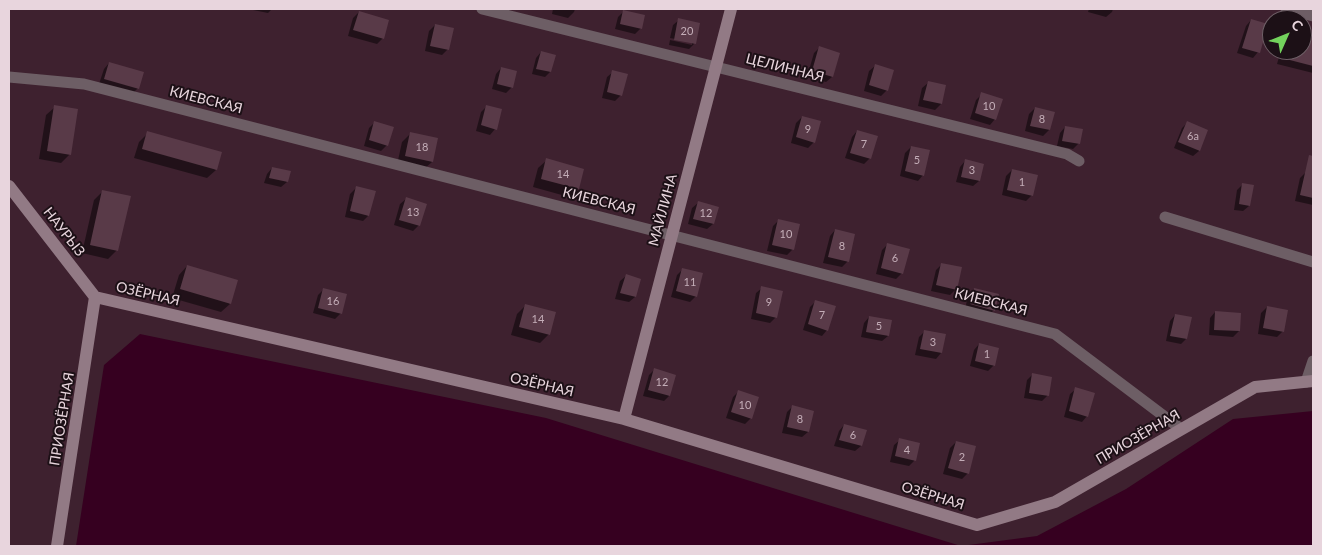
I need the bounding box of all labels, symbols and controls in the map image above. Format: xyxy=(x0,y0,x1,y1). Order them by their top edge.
north arrow xyxy=(1262,10,1312,60)
text: С xyxy=(1288,16,1307,34)
house number: 20 xyxy=(681,24,693,38)
street label: ЦЕЛИННАЯ xyxy=(744,50,826,86)
street label: КИЕВСКАЯ xyxy=(168,83,244,117)
house number: 10 xyxy=(983,99,995,113)
house number: 8 xyxy=(1039,112,1045,126)
house number: 9 xyxy=(805,122,811,136)
house number: 6а xyxy=(1187,129,1199,143)
house number: 7 xyxy=(861,137,867,151)
house number: 18 xyxy=(416,140,428,154)
house number: 5 xyxy=(914,153,920,167)
house number: 3 xyxy=(969,163,975,177)
house number: 14 xyxy=(557,167,569,181)
street label: МАЙЛИНА xyxy=(645,172,681,248)
house number: 1 xyxy=(1019,175,1025,189)
street label: КИЕВСКАЯ xyxy=(561,184,637,218)
street label: НАУРЫЗ xyxy=(40,204,88,260)
house number: 13 xyxy=(407,205,419,219)
house number: 12 xyxy=(700,206,712,220)
house number: 10 xyxy=(780,227,792,241)
house number: 8 xyxy=(839,239,845,253)
house number: 6 xyxy=(892,251,898,265)
house number: 11 xyxy=(684,275,696,289)
street label: ОЗЁРНАЯ xyxy=(114,279,182,309)
street label: КИЕВСКАЯ xyxy=(953,285,1029,319)
house number: 16 xyxy=(327,294,339,308)
house number: 9 xyxy=(766,295,772,309)
house number: 7 xyxy=(819,308,825,322)
house number: 14 xyxy=(532,312,544,326)
house number: 5 xyxy=(876,319,882,333)
house number: 3 xyxy=(930,335,936,349)
house number: 1 xyxy=(984,347,990,361)
street label: ОЗЁРНАЯ xyxy=(508,370,576,400)
street label: ПРИОЗЁРНАЯ xyxy=(46,371,78,467)
house number: 12 xyxy=(656,375,668,389)
house number: 10 xyxy=(739,398,751,412)
street label: ПРИОЗЁРНАЯ xyxy=(1093,406,1183,468)
house number: 8 xyxy=(797,412,803,426)
house number: 6 xyxy=(850,428,856,442)
house number: 4 xyxy=(904,443,910,457)
house number: 2 xyxy=(959,450,965,464)
street label: ОЗЁРНАЯ xyxy=(899,478,967,514)

